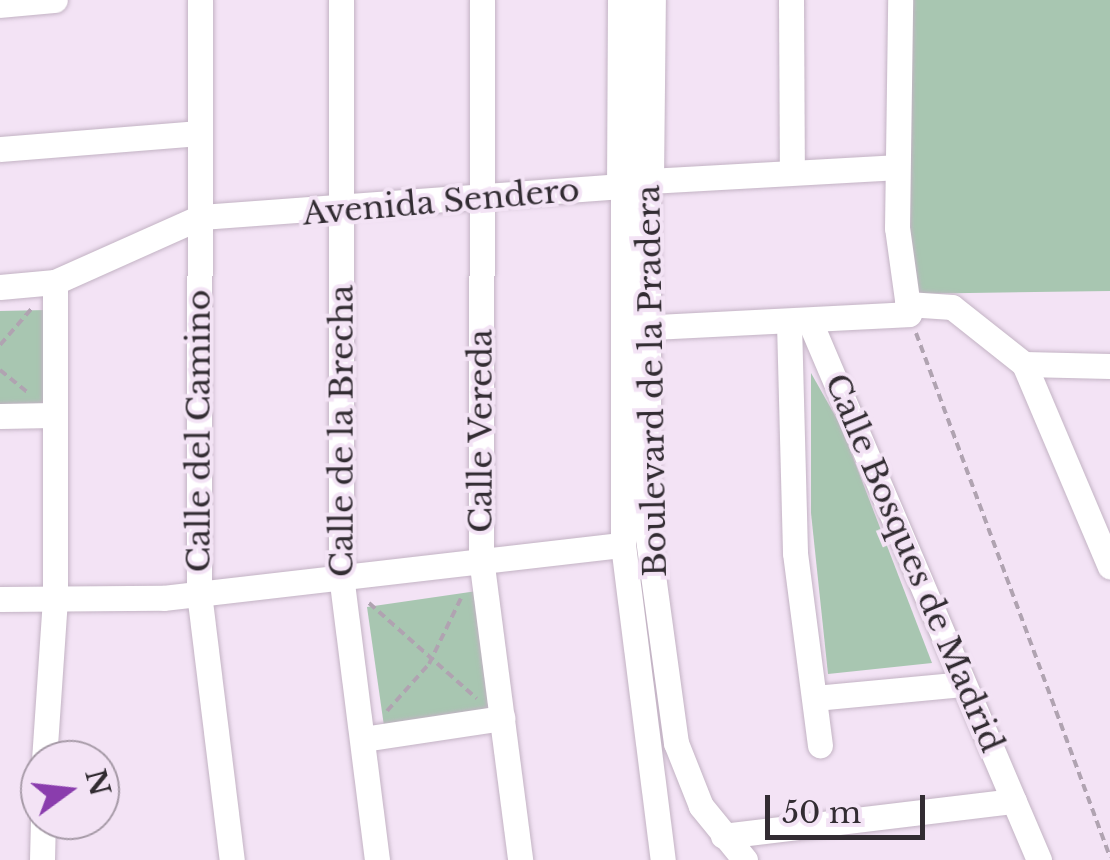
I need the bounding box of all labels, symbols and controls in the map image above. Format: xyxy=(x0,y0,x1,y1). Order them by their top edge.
street label: Avenida Sendero xyxy=(301,171,581,233)
street label: Boulevard de la Pradera xyxy=(629,185,675,577)
street label: Calle de la Brecha xyxy=(323,285,361,577)
street label: Calle del Camino xyxy=(180,290,218,572)
street label: Calle Vereda xyxy=(462,328,500,534)
street label: Calle Bosques de Madrid xyxy=(817,368,1011,758)
north arrow xyxy=(20,740,120,840)
text: N xyxy=(77,765,118,800)
scale bar xyxy=(770,775,930,837)
text: 50 m xyxy=(782,794,861,831)

